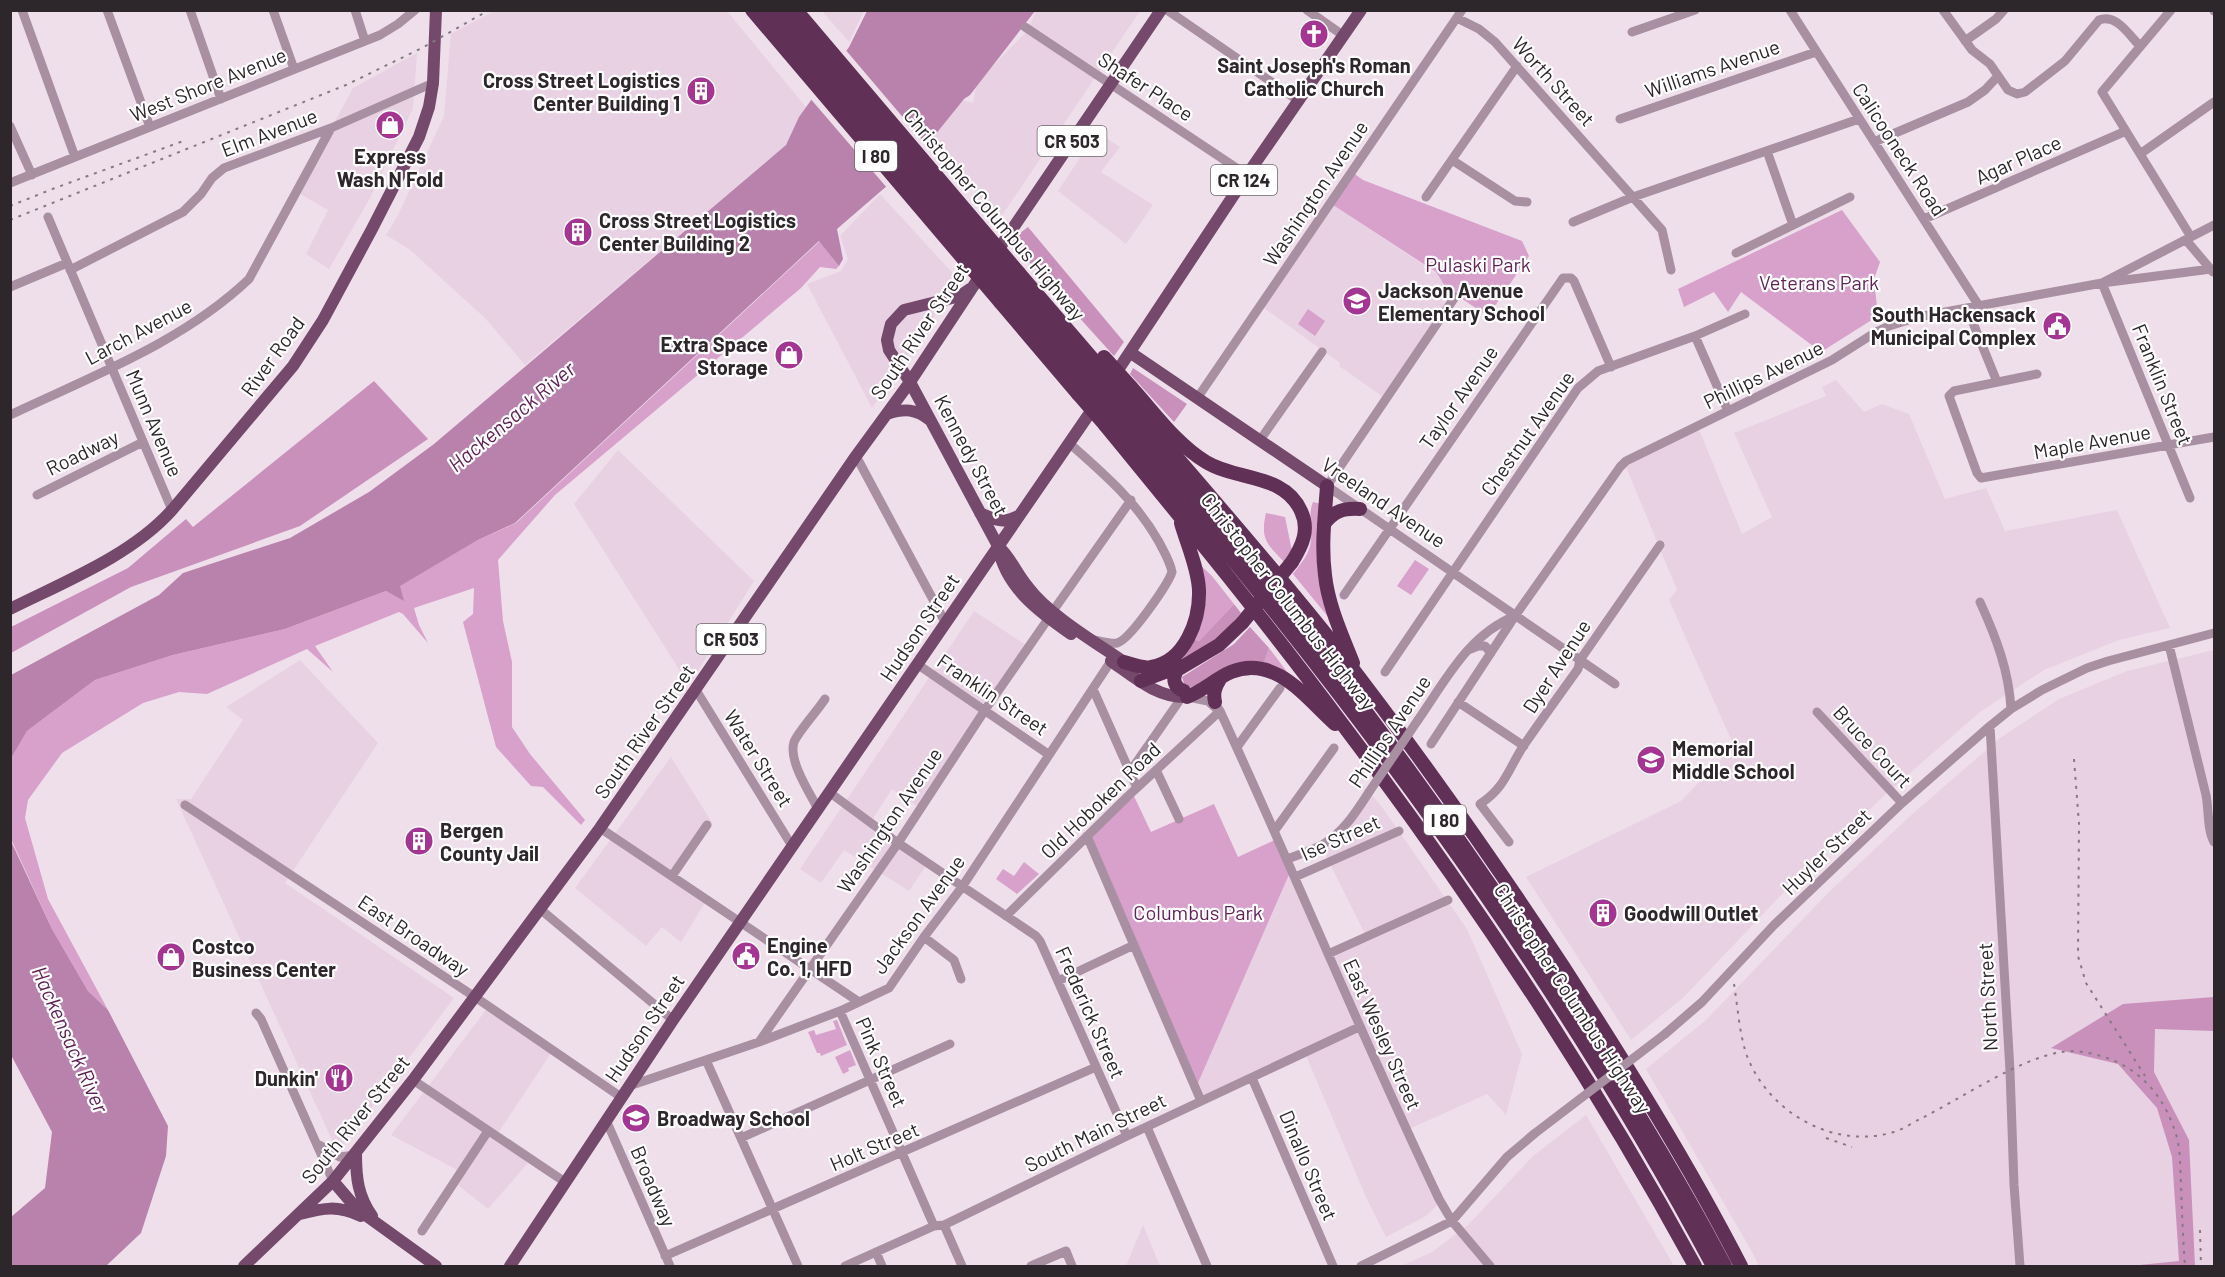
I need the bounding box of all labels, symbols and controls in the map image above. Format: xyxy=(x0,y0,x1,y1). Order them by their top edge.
church icon: Saint Joseph's Roman Catholic Church xyxy=(1298,18,1330,50)
street label: Worth Street xyxy=(1508,31,1600,131)
street label: Williams Avenue xyxy=(1641,34,1783,102)
street label: West Shore Avenue xyxy=(126,42,290,126)
street label: Shafer Place xyxy=(1094,46,1198,126)
place label: Saint Joseph's Roman Catholic Church xyxy=(1217,53,1411,100)
place label: Cross Street Logistics Center Building 1 xyxy=(483,68,680,115)
building icon: Cross Street Logistics Center Building 1 xyxy=(685,75,717,107)
street label: Calicooneck Road xyxy=(1848,78,1952,220)
street label: Elm Avenue xyxy=(218,103,320,161)
street label: Christopher Columbus Highway xyxy=(899,103,1091,325)
shop icon: Express Wash N Fold xyxy=(374,109,406,141)
street label: Washington Avenue xyxy=(1258,116,1372,270)
road number: CR 503 xyxy=(1038,126,1106,156)
street label: Agar Place xyxy=(1971,129,2065,189)
road number: I 80 xyxy=(855,141,897,171)
place label: Express Wash N Fold xyxy=(337,144,443,191)
road number: CR 124 xyxy=(1211,165,1277,195)
place label: Cross Street Logistics Center Building 2 xyxy=(599,208,796,255)
building icon: Cross Street Logistics Center Building 2 xyxy=(562,216,594,248)
park label: Pulaski Park xyxy=(1425,252,1531,276)
street label: South River Street xyxy=(865,259,973,403)
park label: Veterans Park xyxy=(1759,270,1879,294)
place label: Jackson Avenue Elementary School xyxy=(1378,278,1545,325)
school or university icon: Jackson Avenue Elementary School xyxy=(1341,285,1373,317)
street label: Larch Avenue xyxy=(80,293,196,369)
place label: South Hackensack Municipal Complex xyxy=(1871,302,2036,349)
public building icon: South Hackensack Municipal Complex xyxy=(2041,310,2073,342)
street label: River Road xyxy=(235,311,309,401)
street label: Franklin Street xyxy=(2128,320,2198,448)
place label: Extra Space Storage xyxy=(661,332,768,379)
street label: Phillips Avenue xyxy=(1699,335,1827,413)
shop icon: Extra Space Storage xyxy=(773,339,805,371)
street label: Taylor Avenue xyxy=(1414,341,1502,453)
water label: Hackensack River xyxy=(443,355,580,476)
street label: Munn Avenue xyxy=(122,366,188,480)
street label: Chestnut Avenue xyxy=(1475,366,1579,500)
street label: Kennedy Street xyxy=(930,390,1014,520)
street label: Maple Avenue xyxy=(2032,419,2152,463)
street label: Roadway xyxy=(42,424,122,480)
street label: Vreeland Avenue xyxy=(1318,452,1450,552)
street label: Christopher Columbus Highway xyxy=(1197,487,1381,715)
street label: Hudson Street xyxy=(874,569,964,685)
street label: Dyer Avenue xyxy=(1517,615,1595,717)
road number: CR 503 xyxy=(696,624,766,654)
street label: Franklin Street xyxy=(933,648,1053,740)
street label: South River Street xyxy=(589,659,699,803)
street label: Phillips Avenue xyxy=(1343,670,1435,792)
street label: Bruce Court xyxy=(1829,700,1917,792)
street label: Water Street xyxy=(720,705,798,811)
place label: Memorial Middle School xyxy=(1672,736,1795,783)
street label: Old Hoboken Road xyxy=(1035,737,1165,863)
street label: Washington Avenue xyxy=(832,743,946,897)
school or university icon: Memorial Middle School xyxy=(1635,744,1667,776)
street label: Huyler Street xyxy=(1777,803,1875,899)
road number: I 80 xyxy=(1424,805,1466,835)
street label: Ise Street xyxy=(1297,809,1383,865)
place label: Bergen County Jail xyxy=(440,818,539,865)
building icon: Bergen County Jail xyxy=(403,825,435,857)
street label: Jackson Avenue xyxy=(867,850,969,978)
street label: Christopher Columbus Highway xyxy=(1490,878,1656,1118)
street label: East Broadway xyxy=(354,889,474,981)
building icon: Goodwill Outlet xyxy=(1587,897,1619,929)
park label: Columbus Park xyxy=(1133,900,1263,924)
place label: Goodwill Outlet xyxy=(1624,901,1758,925)
place label: Engine Co. 1, HFD xyxy=(767,933,852,980)
place label: Costco Business Center xyxy=(192,934,336,981)
public building icon: Engine Co. 1, HFD xyxy=(730,940,762,972)
shop icon: Costco Business Center xyxy=(155,941,187,973)
street label: Frederick Street xyxy=(1051,942,1131,1082)
street label: North Street xyxy=(1972,942,2002,1052)
street label: East Wesley Street xyxy=(1339,955,1427,1113)
water label: Hackensack River xyxy=(28,962,115,1117)
street label: Hudson Street xyxy=(599,970,689,1086)
street label: Pink Street xyxy=(851,1013,913,1111)
street label: South River Street xyxy=(296,1050,414,1188)
restaurant icon: Dunkin' xyxy=(323,1062,355,1094)
place label: Dunkin' xyxy=(255,1066,319,1090)
street label: South Main Street xyxy=(1020,1087,1170,1177)
school or university icon: Broadway School xyxy=(620,1102,652,1134)
place label: Broadway School xyxy=(657,1106,810,1130)
street label: Dinallo Street xyxy=(1275,1106,1343,1224)
street label: Holt Street xyxy=(826,1116,922,1176)
street label: Broadway xyxy=(626,1142,682,1230)

